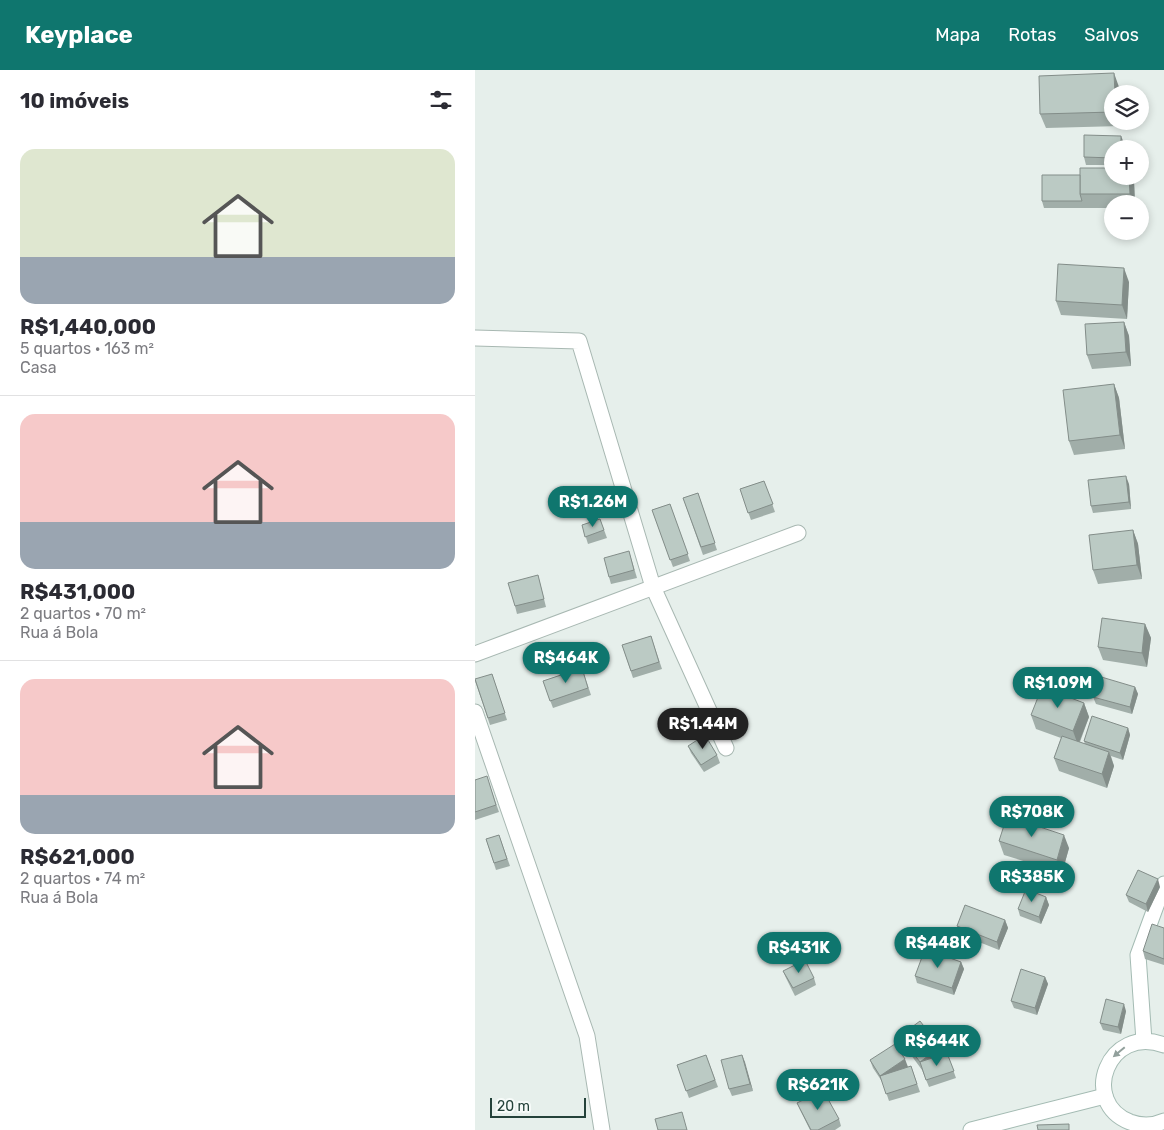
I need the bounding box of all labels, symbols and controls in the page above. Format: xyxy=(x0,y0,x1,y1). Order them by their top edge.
text: Keyplace xyxy=(25,21,133,49)
text: Mapa xyxy=(935,24,980,46)
text: Rotas xyxy=(1008,24,1056,46)
text: Salvos xyxy=(1084,24,1139,46)
map controls xyxy=(1104,85,1149,240)
button: layers xyxy=(1104,85,1149,130)
icon: filters xyxy=(427,86,455,114)
text: 10 imóveis xyxy=(20,88,129,113)
button: + xyxy=(1104,140,1149,185)
icon: home xyxy=(193,181,283,271)
button: − xyxy=(1104,195,1149,240)
text: R$1,440,000 xyxy=(20,314,156,339)
text: 5 quartos · 163 m² xyxy=(20,339,154,358)
text: Casa xyxy=(20,358,56,377)
icon: home xyxy=(193,447,283,537)
pin: R$1.26M xyxy=(547,486,639,528)
text: R$1.26M xyxy=(559,492,627,511)
text: R$431,000 xyxy=(20,579,135,604)
text: 2 quartos · 70 m² xyxy=(20,604,146,623)
text: Rua á Bola xyxy=(20,623,98,642)
pin: R$464K xyxy=(525,642,607,684)
text: R$464K xyxy=(534,648,598,667)
pin: R$1.09M xyxy=(1012,666,1104,709)
text: R$1.09M xyxy=(1024,673,1092,692)
pin: R$1.44M xyxy=(657,708,749,750)
icon: home xyxy=(193,712,283,802)
text: R$1.44M xyxy=(668,714,738,733)
pin: R$708K xyxy=(991,796,1073,838)
text: R$708K xyxy=(1000,802,1064,821)
text: R$621,000 xyxy=(20,844,135,869)
pin: R$385K xyxy=(991,860,1073,903)
text: R$385K xyxy=(1000,867,1064,886)
text: 2 quartos · 74 m² xyxy=(20,869,145,888)
text: Rua á Bola xyxy=(20,888,98,907)
pin: R$448K xyxy=(897,926,979,969)
pin: R$431K xyxy=(758,932,840,974)
text: R$448K xyxy=(905,933,971,952)
text: R$431K xyxy=(768,938,830,957)
pin: R$644K xyxy=(896,1024,978,1067)
text: R$644K xyxy=(905,1031,969,1050)
one-way arrow xyxy=(1113,1046,1126,1057)
pin: R$621K xyxy=(777,1068,859,1111)
text: R$621K xyxy=(787,1075,849,1094)
scale bar xyxy=(490,1095,586,1118)
text: 20 m xyxy=(497,1098,530,1115)

